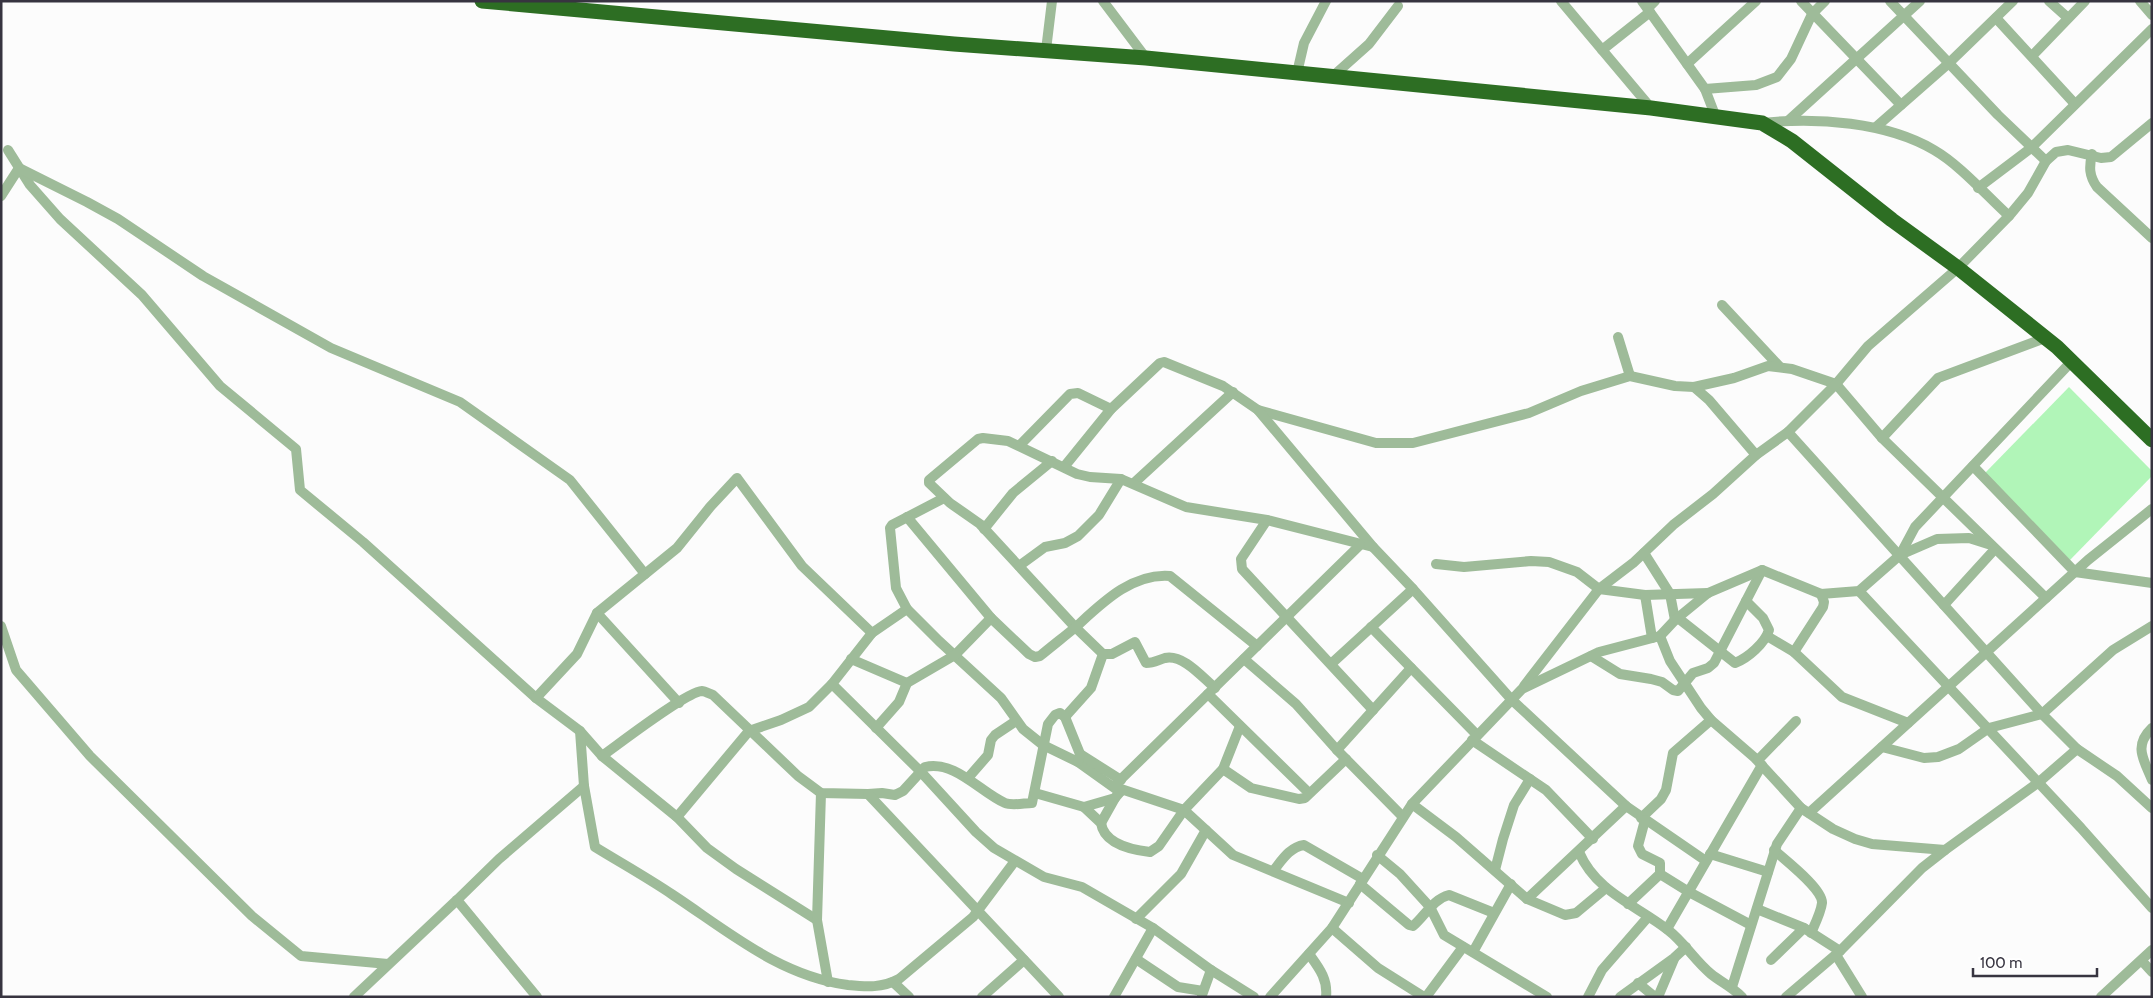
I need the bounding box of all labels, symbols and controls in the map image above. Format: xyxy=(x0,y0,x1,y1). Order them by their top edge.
scale bar xyxy=(1973,946,2097,978)
text: 100 m xyxy=(1980,954,2022,972)

